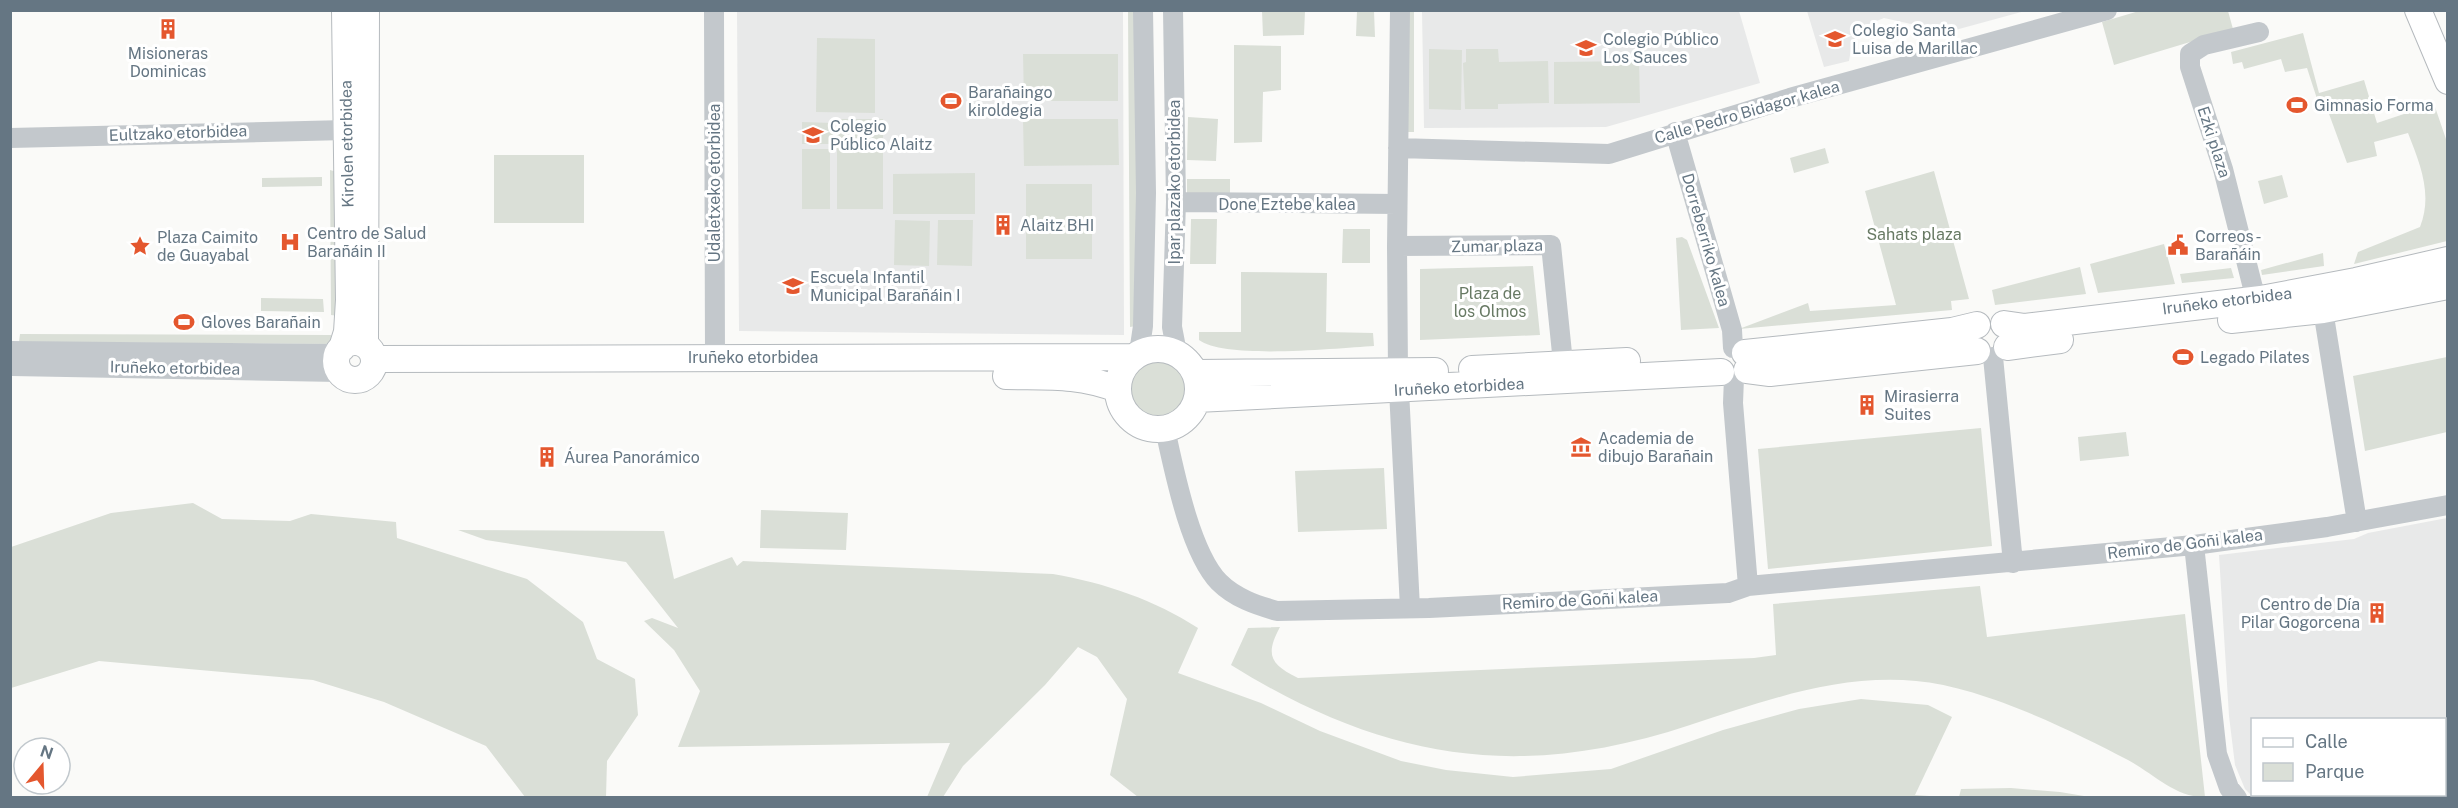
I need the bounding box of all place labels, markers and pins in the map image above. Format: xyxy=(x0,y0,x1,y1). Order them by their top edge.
building icon: Misioneras Dominicas xyxy=(156,17,180,41)
place label: Colegio Santa Luisa de Marillac xyxy=(1852,21,1978,58)
school or university icon: Colegio Santa Luisa de Marillac xyxy=(1823,27,1847,51)
place label: Colegio Público Los Sauces xyxy=(1603,30,1719,67)
school or university icon: Colegio Público Los Sauces xyxy=(1574,36,1598,60)
place label: Misioneras Dominicas xyxy=(128,44,208,81)
place label: Barañaingo kiroldegia xyxy=(968,83,1052,120)
sports icon: Barañaingo kiroldegia xyxy=(939,89,963,113)
sports icon: Gimnasio Forma xyxy=(2285,93,2309,117)
place label: Gimnasio Forma xyxy=(2314,96,2434,115)
place label: Colegio Público Alaitz xyxy=(830,117,932,154)
school or university icon: Colegio Público Alaitz xyxy=(801,123,825,147)
building icon: Alaitz BHI xyxy=(991,213,1015,237)
place label: Alaitz BHI xyxy=(1020,216,1094,235)
place label: Centro de Salud Barañáin II xyxy=(307,224,426,261)
place label: Correos - Barañáin xyxy=(2195,227,2262,264)
place label: Plaza Caimito de Guayabal xyxy=(157,228,258,265)
hospital icon: Centro de Salud Barañáin II xyxy=(278,230,302,254)
public building icon: Correos - Barañáin xyxy=(2166,233,2190,257)
place icon: Plaza Caimito de Guayabal xyxy=(128,234,152,258)
place label: Escuela Infantil Municipal Barañáin I xyxy=(810,268,961,305)
school or university icon: Escuela Infantil Municipal Barañáin I xyxy=(781,274,805,298)
sports icon: Gloves Barañain xyxy=(172,310,196,334)
place label: Gloves Barañain xyxy=(201,313,321,332)
sports icon: Legado Pilates xyxy=(2171,345,2195,369)
place label: Legado Pilates xyxy=(2200,348,2310,367)
place label: Mirasierra Suites xyxy=(1884,387,1959,424)
building icon: Mirasierra Suites xyxy=(1855,393,1879,417)
place label: Academia de dibujo Barañain xyxy=(1598,429,1713,466)
museum icon: Academia de dibujo Barañain xyxy=(1569,435,1593,459)
building icon: Áurea Panorámico xyxy=(535,445,559,469)
place label: Áurea Panorámico xyxy=(564,447,700,467)
place label: Centro de Día Pilar Gogorcena xyxy=(2241,595,2360,632)
building icon: Centro de Día Pilar Gogorcena xyxy=(2365,601,2389,625)

